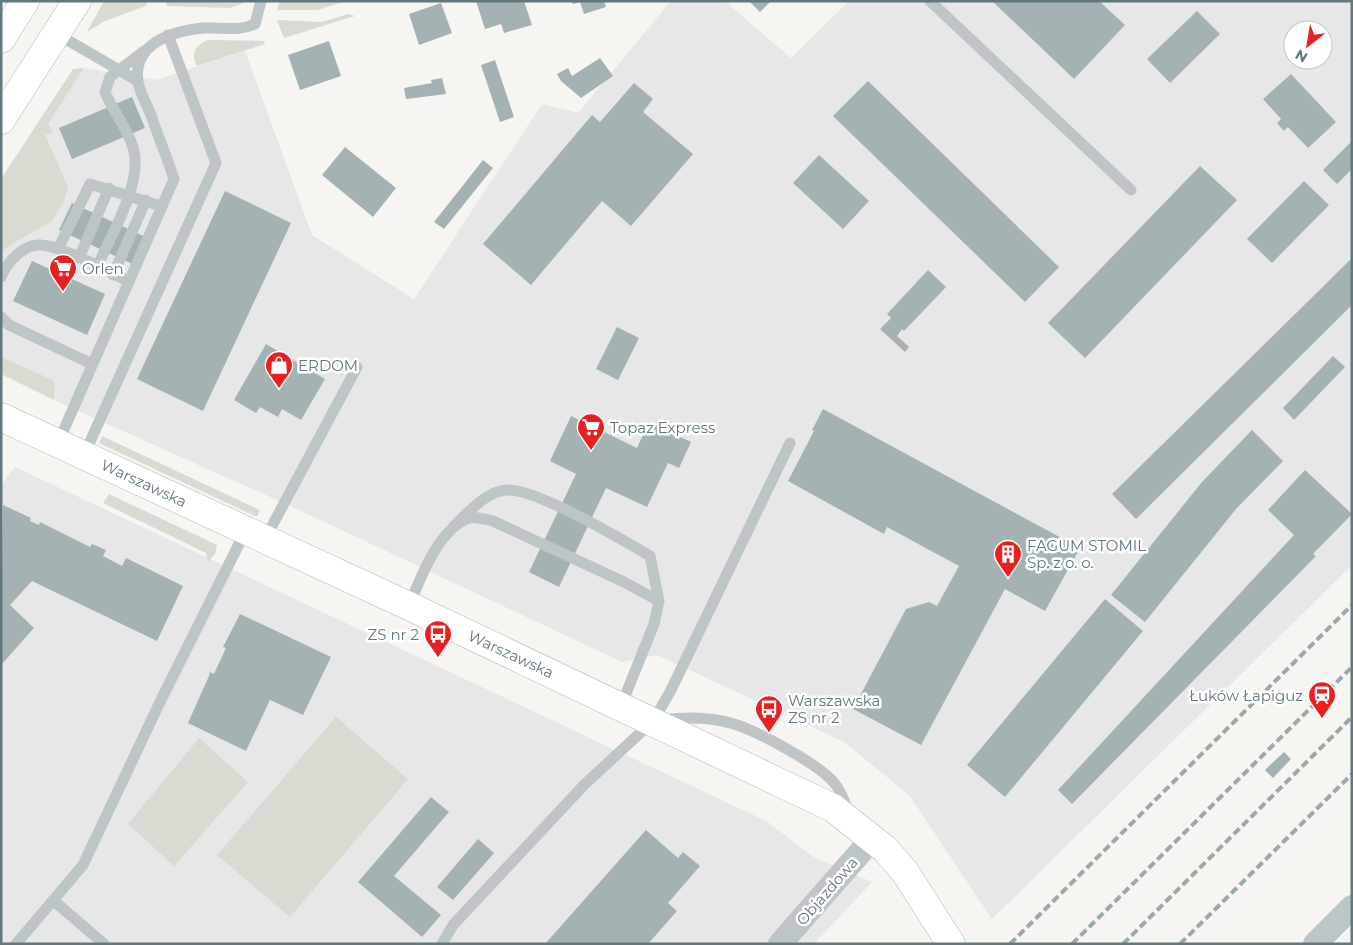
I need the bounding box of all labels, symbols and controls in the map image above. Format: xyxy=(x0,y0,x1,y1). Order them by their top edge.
north arrow xyxy=(1283,20,1333,70)
text: N xyxy=(1292,46,1311,67)
supermarket icon: Orlen xyxy=(48,253,78,292)
place label: Orlen xyxy=(82,259,124,278)
shop icon: ERDOM xyxy=(264,350,294,389)
place label: ERDOM xyxy=(298,356,358,375)
supermarket icon: Topaz Express xyxy=(576,412,606,451)
place label: Topaz Express xyxy=(610,418,715,437)
street label: Warszawska xyxy=(98,455,190,511)
place label: FAGUM STOMIL Sp. z o. o. xyxy=(1027,536,1146,572)
building icon: FAGUM STOMIL Sp. z o. o. xyxy=(993,539,1023,578)
bus stop icon: ZS nr 2 xyxy=(423,619,453,658)
place label: ZS nr 2 xyxy=(367,625,419,644)
street label: Warszawska xyxy=(465,626,557,682)
station icon: Łuków Łapiguz xyxy=(1307,680,1337,719)
place label: Łuków Łapiguz xyxy=(1189,686,1303,705)
place label: Warszawska ZS nr 2 xyxy=(788,691,880,727)
bus stop icon: Warszawska ZS nr 2 xyxy=(754,694,784,733)
street label: Objazdowa xyxy=(792,853,862,929)

